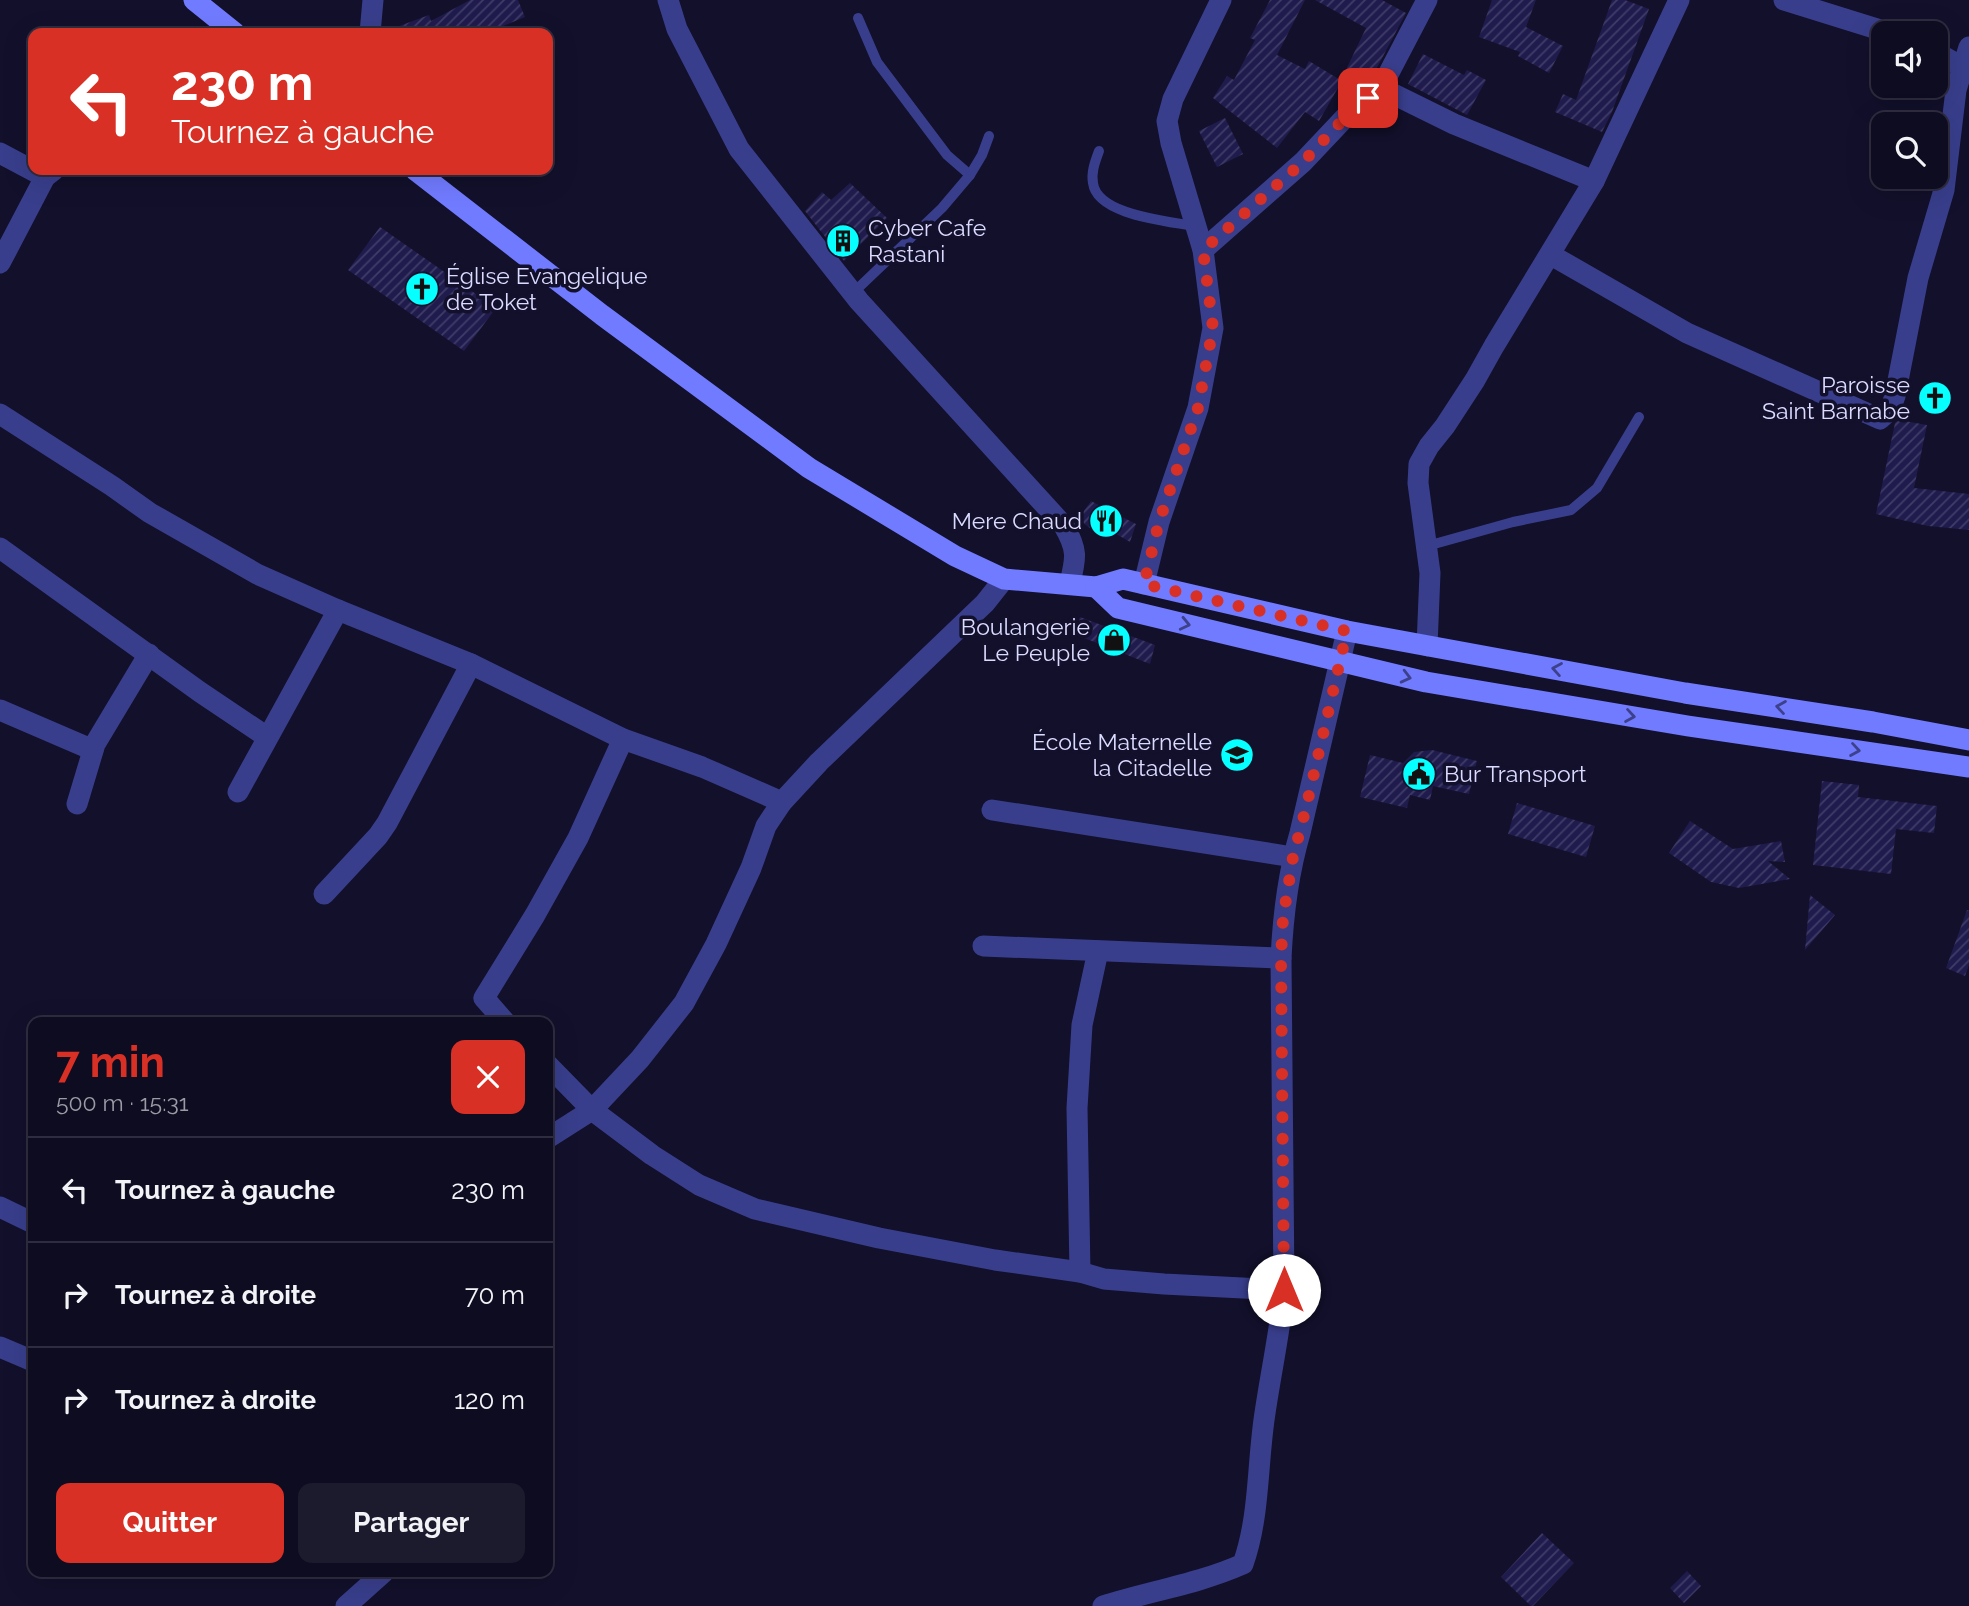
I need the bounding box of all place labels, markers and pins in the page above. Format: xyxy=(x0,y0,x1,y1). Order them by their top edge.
pin xyxy=(1338,68,1398,128)
place label: Cyber Cafe Rastani xyxy=(868,214,986,267)
building icon: Cyber Cafe Rastani xyxy=(824,222,862,260)
place label: Église Evangelique de Toket xyxy=(446,262,647,315)
church icon: Église Evangelique de Toket xyxy=(403,270,441,308)
place label: Paroisse Saint Barnabe xyxy=(1762,371,1910,424)
church icon: Paroisse Saint Barnabe xyxy=(1916,379,1954,417)
restaurant icon: Mere Chaud xyxy=(1087,502,1125,540)
place label: Mere Chaud xyxy=(952,507,1082,534)
place label: Boulangerie Le Peuple xyxy=(961,613,1090,666)
shop icon: Boulangerie Le Peuple xyxy=(1095,621,1133,659)
place label: École Maternelle la Citadelle xyxy=(1032,728,1212,781)
school or university icon: École Maternelle la Citadelle xyxy=(1218,736,1256,774)
public building icon: Bur Transport xyxy=(1400,755,1438,793)
place label: Bur Transport xyxy=(1444,760,1587,787)

